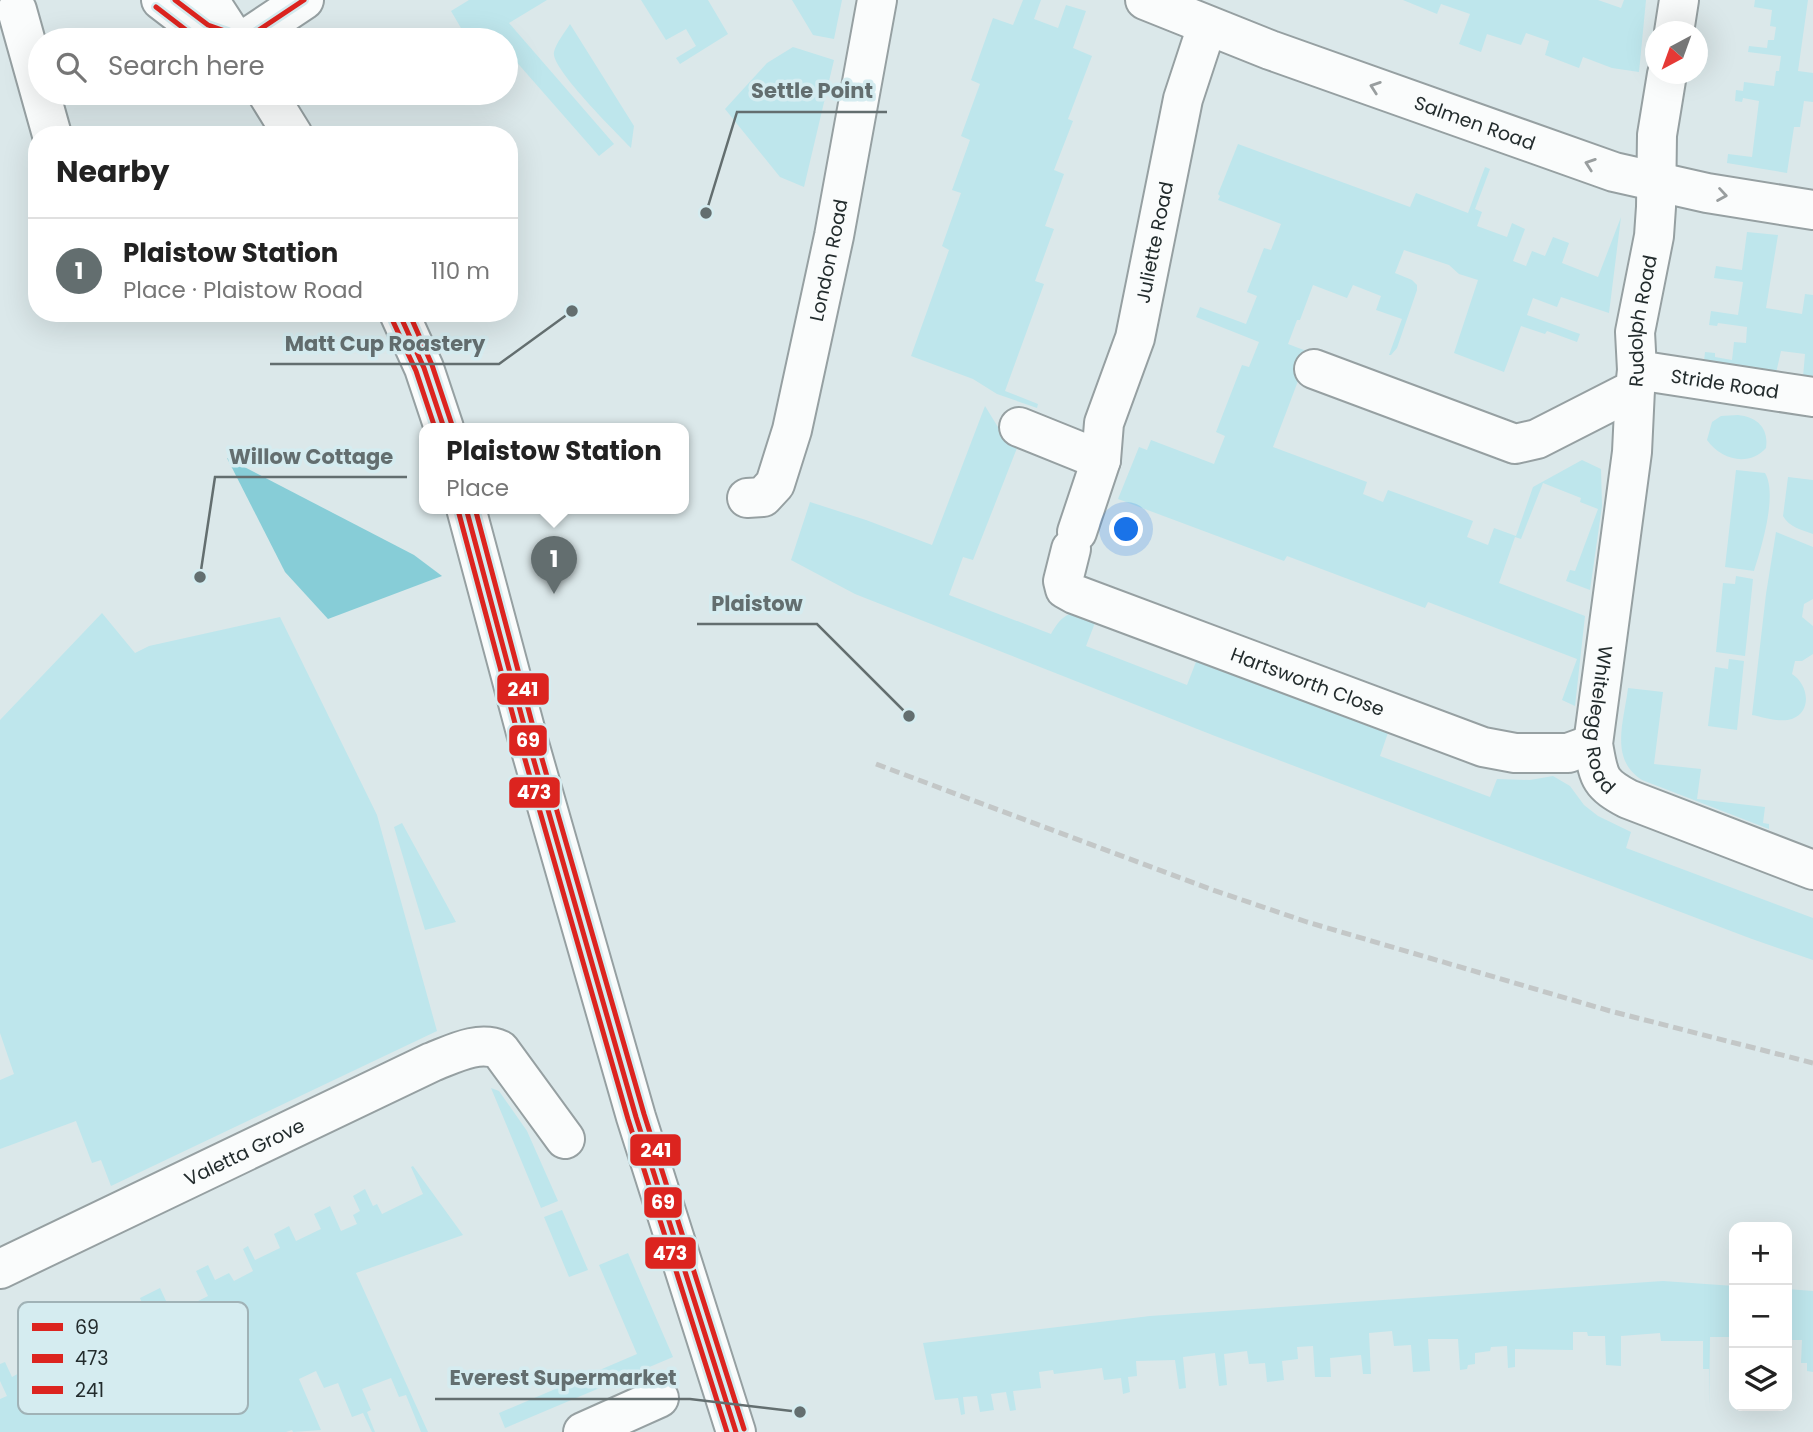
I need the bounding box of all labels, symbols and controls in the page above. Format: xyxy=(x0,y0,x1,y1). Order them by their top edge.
north arrow xyxy=(1645,21,1708,84)
search box xyxy=(28,28,518,105)
icon: search xyxy=(52,48,90,86)
text: Search here xyxy=(108,48,265,84)
callout: Settle Point xyxy=(737,70,887,112)
text: Settle Point xyxy=(751,76,873,105)
one-way arrow xyxy=(1370,82,1382,96)
street label: Salmen Road xyxy=(1411,89,1539,157)
text: Nearby xyxy=(56,150,170,193)
one-way arrow xyxy=(1584,158,1596,172)
street label: Juliette Road xyxy=(1129,179,1180,306)
one-way arrow xyxy=(1716,187,1728,202)
street label: London Road xyxy=(802,197,854,324)
text: Plaistow Station xyxy=(123,235,338,271)
street label: Rudolph Road xyxy=(1621,253,1663,388)
text: 1 xyxy=(75,255,83,287)
text: 110 m xyxy=(431,255,490,287)
text: Place · Plaistow Road xyxy=(123,274,363,306)
callout: Matt Cup Roastery xyxy=(270,322,499,364)
text: Matt Cup Roastery xyxy=(285,329,486,358)
street label: Stride Road xyxy=(1669,362,1781,405)
popup xyxy=(419,423,689,514)
text: Plaistow Station xyxy=(446,433,662,469)
callout: Willow Cottage xyxy=(215,435,407,477)
text: Willow Cottage xyxy=(229,442,393,471)
text: Place xyxy=(446,472,509,504)
your location xyxy=(1109,512,1143,546)
pin: 1 xyxy=(531,536,577,594)
callout: Plaistow xyxy=(697,582,817,624)
text: Plaistow xyxy=(711,589,804,618)
street label: Hartsworth Close xyxy=(1227,640,1388,722)
street label: Whitelegg Road xyxy=(1579,644,1622,800)
line badge: 241 xyxy=(496,672,550,706)
text: 241 xyxy=(508,676,538,703)
line badge: 69 xyxy=(508,724,548,757)
text: 69 xyxy=(516,727,540,754)
line badge: 473 xyxy=(508,776,561,809)
text: 473 xyxy=(517,779,551,806)
street label: Valetta Grove xyxy=(180,1112,309,1192)
line badge: 241 xyxy=(629,1133,682,1167)
text: 241 xyxy=(641,1137,671,1164)
line badge: 69 xyxy=(643,1186,683,1219)
text: 69 xyxy=(651,1189,675,1216)
map controls xyxy=(1729,1222,1792,1411)
button: + xyxy=(1729,1222,1792,1285)
line badge: 473 xyxy=(644,1236,697,1270)
text: 473 xyxy=(653,1240,687,1267)
button: − xyxy=(1729,1285,1792,1348)
legend xyxy=(18,1302,248,1414)
text: 69 xyxy=(75,1314,99,1341)
text: 473 xyxy=(75,1345,109,1372)
button: layers xyxy=(1729,1348,1792,1411)
callout: Everest Supermarket xyxy=(435,1357,690,1399)
text: Everest Supermarket xyxy=(449,1363,677,1392)
text: 241 xyxy=(75,1377,104,1404)

